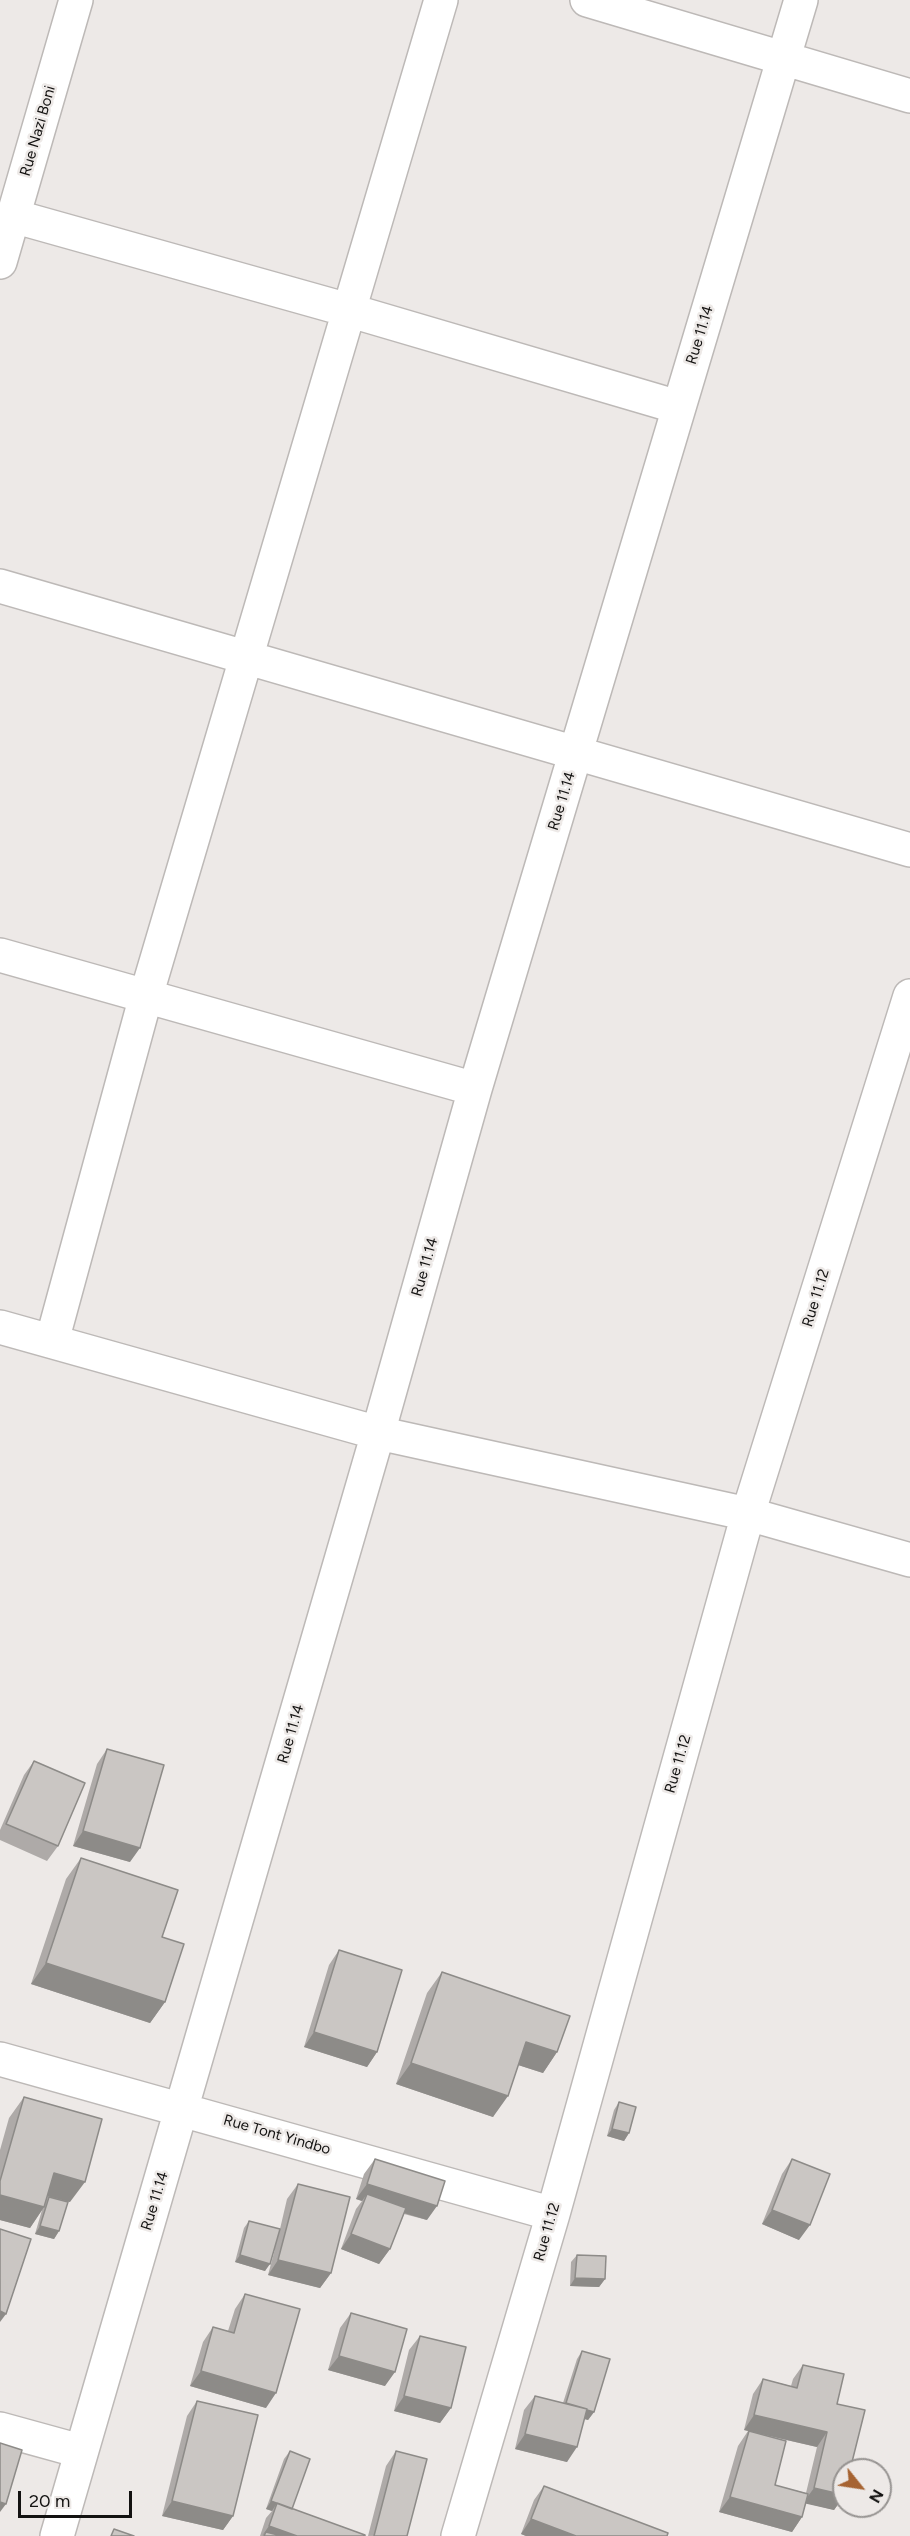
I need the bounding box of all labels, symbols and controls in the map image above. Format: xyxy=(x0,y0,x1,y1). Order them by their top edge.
street label: Rue Nazi Boni xyxy=(17,84,59,178)
street label: Rue 11.14 xyxy=(683,303,717,367)
street label: Rue 11.14 xyxy=(545,769,579,833)
street label: Rue 11.14 xyxy=(408,1235,442,1299)
street label: Rue 11.12 xyxy=(799,1267,833,1329)
street label: Rue 11.14 xyxy=(274,1702,308,1766)
street label: Rue 11.12 xyxy=(661,1733,695,1795)
street label: Rue Tont Yindbo xyxy=(221,2111,333,2159)
street label: Rue 11.14 xyxy=(138,2169,172,2233)
street label: Rue 11.12 xyxy=(530,2201,564,2263)
north arrow xyxy=(832,2458,892,2518)
scale bar xyxy=(21,2479,135,2517)
text: N xyxy=(865,2486,888,2506)
text: 20 m xyxy=(29,2490,70,2512)

